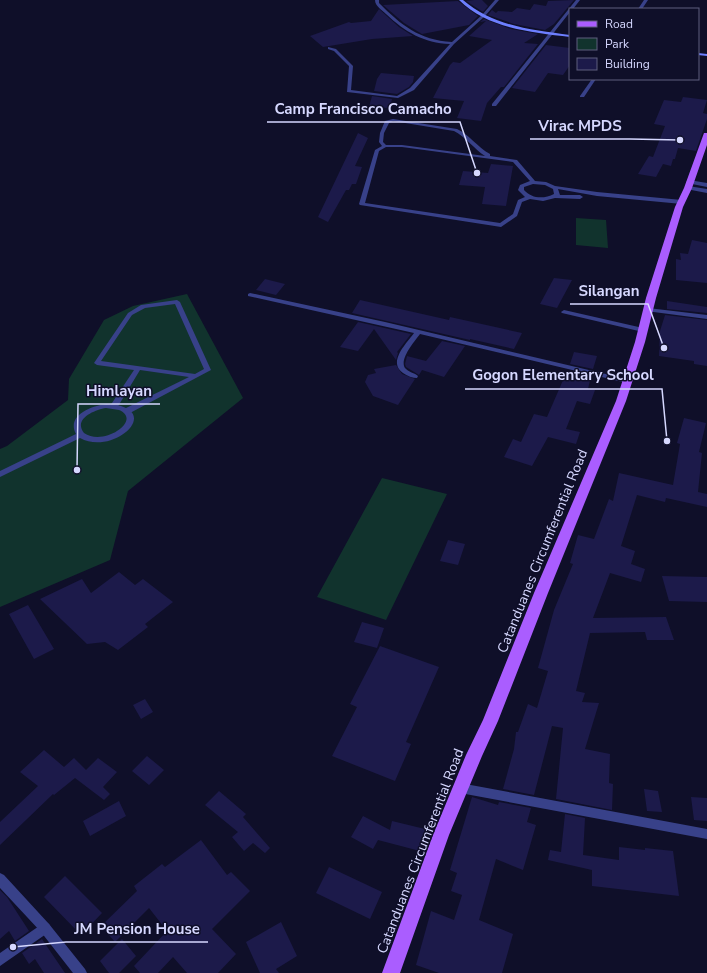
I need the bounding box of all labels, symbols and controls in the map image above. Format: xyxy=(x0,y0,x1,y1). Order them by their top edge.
legend xyxy=(569,8,699,80)
text: Road xyxy=(605,16,633,32)
text: Park xyxy=(605,36,630,52)
text: Building xyxy=(605,56,650,72)
callout: Camp Francisco Camacho xyxy=(267,95,460,122)
text: Camp Francisco Camacho xyxy=(274,99,452,119)
callout: Virac MPDS xyxy=(530,112,630,139)
text: Virac MPDS xyxy=(537,116,622,136)
callout: Silangan xyxy=(570,277,648,304)
text: Silangan xyxy=(578,281,640,301)
callout: Gogon Elementary School xyxy=(465,362,662,389)
text: Gogon Elementary School xyxy=(472,365,654,385)
callout: Himlayan xyxy=(78,377,160,404)
text: Himlayan xyxy=(86,381,152,401)
street label: Catanduanes Circumferential Road xyxy=(493,447,592,656)
street label: Catanduanes Circumferential Road xyxy=(373,746,468,956)
callout: JM Pension House xyxy=(66,915,208,942)
text: JM Pension House xyxy=(73,919,200,939)

